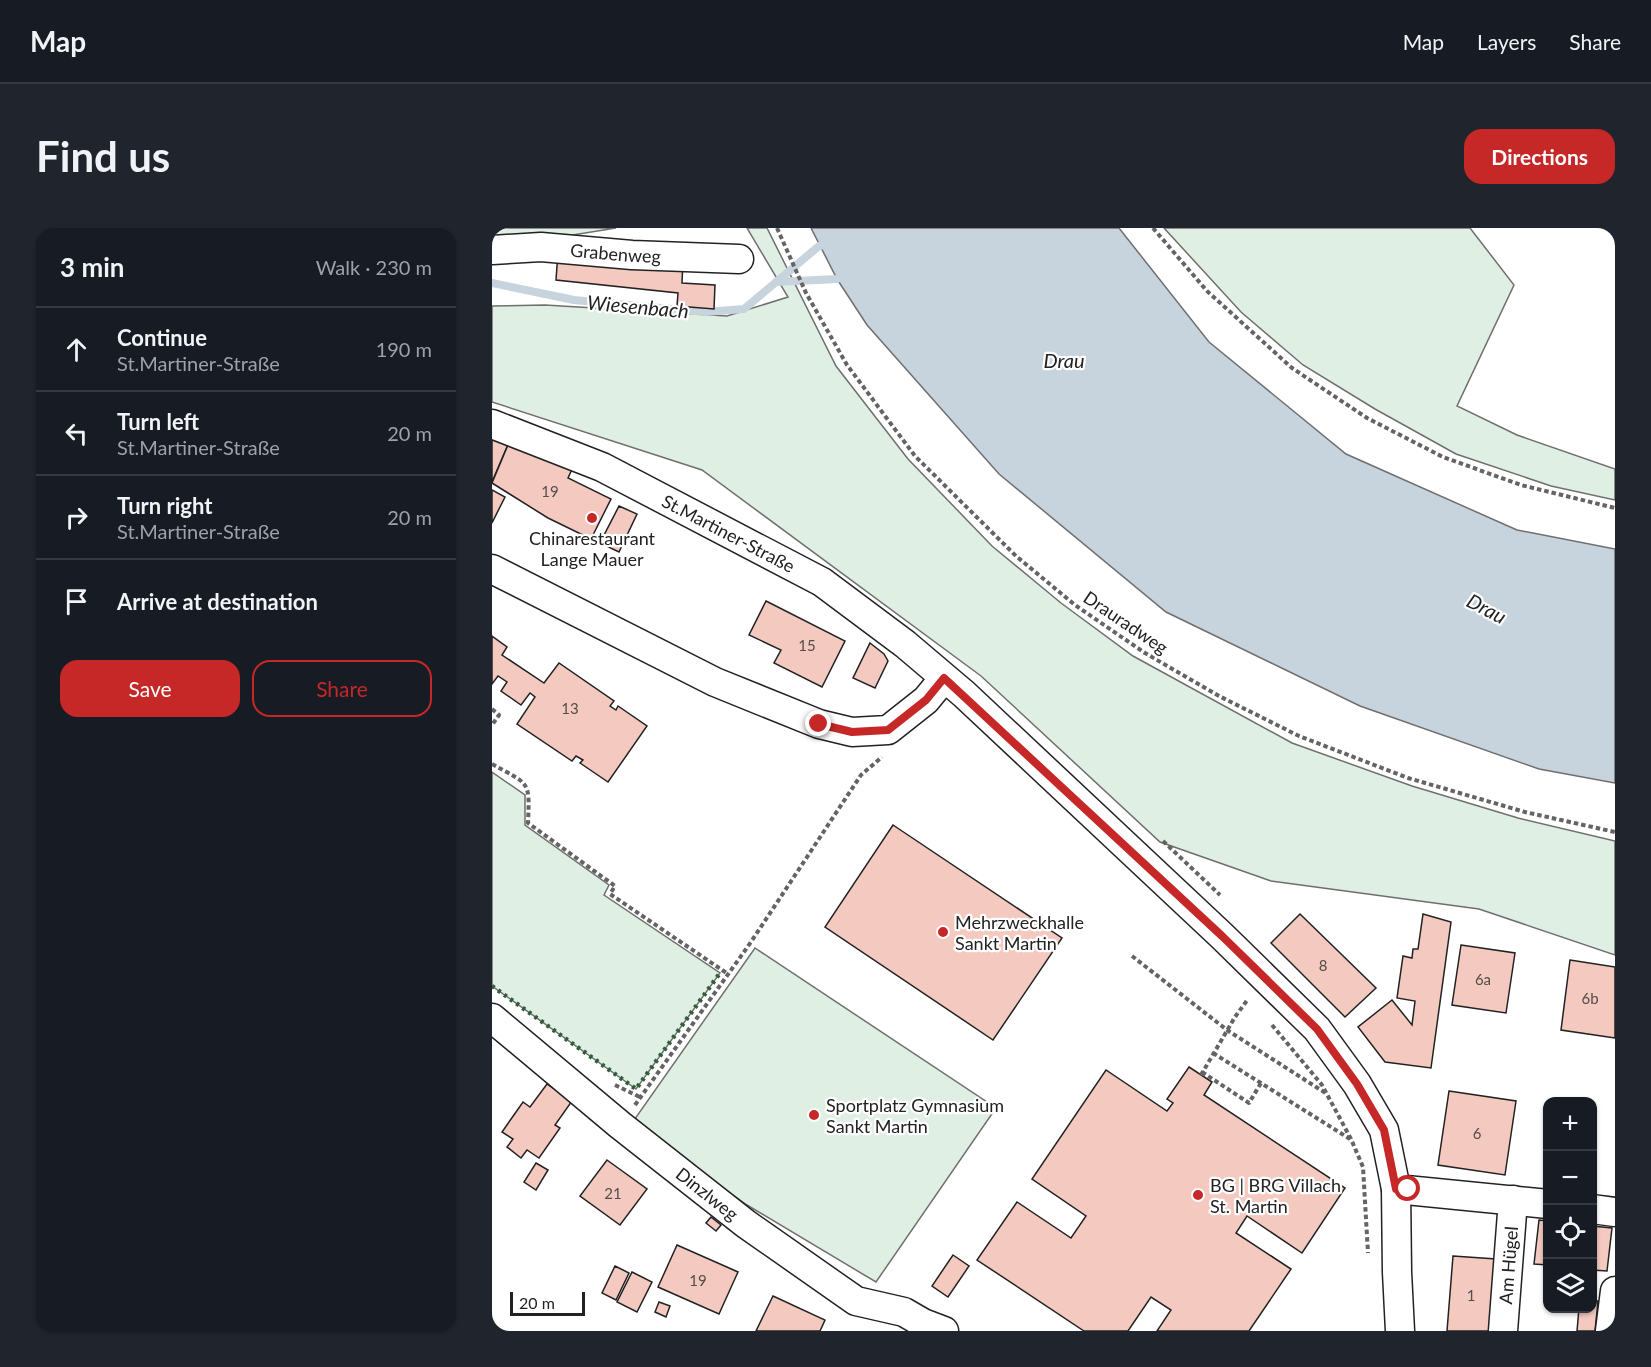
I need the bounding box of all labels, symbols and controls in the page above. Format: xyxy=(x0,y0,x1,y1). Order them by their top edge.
text: Map xyxy=(30,24,86,58)
text: Map xyxy=(1403,29,1444,54)
text: Layers xyxy=(1477,29,1536,54)
text: Share xyxy=(1569,29,1621,54)
button: Directions xyxy=(1464,129,1615,184)
text: Find us xyxy=(36,131,170,181)
street label: Grabenweg xyxy=(569,239,661,267)
text: 3 min xyxy=(60,251,124,283)
text: Walk · 230 m xyxy=(316,255,432,279)
water label: Wiesenbach xyxy=(586,290,690,322)
text: Continue xyxy=(117,324,207,351)
icon: ahead xyxy=(60,333,93,366)
text: 190 m xyxy=(376,337,432,361)
water label: Drau xyxy=(1043,348,1085,372)
text: St.Martiner-Straße xyxy=(117,351,280,375)
text: Turn left xyxy=(117,408,199,435)
icon: left xyxy=(60,417,93,450)
text: 20 m xyxy=(387,421,432,445)
text: St.Martiner-Straße xyxy=(117,435,280,459)
house number: 19 xyxy=(541,482,559,500)
street label: St.Martiner-Straße xyxy=(659,489,799,577)
text: Turn right xyxy=(117,492,212,519)
icon: right xyxy=(60,501,93,534)
text: 20 m xyxy=(387,505,432,529)
marker: Chinarestaurant Lange Mauer xyxy=(585,511,599,525)
text: St.Martiner-Straße xyxy=(117,519,280,543)
place label: Chinarestaurant Lange Mauer xyxy=(529,527,656,570)
icon: arrive xyxy=(60,585,93,618)
street label: Drauradweg xyxy=(1080,586,1172,658)
text: Arrive at destination xyxy=(117,588,318,615)
water label: Drau xyxy=(1463,588,1511,628)
house number: 15 xyxy=(798,636,816,654)
button: Save xyxy=(60,660,240,717)
button: Share xyxy=(252,660,432,717)
house number: 13 xyxy=(561,699,579,717)
route end xyxy=(805,710,831,736)
place label: Mehrzweckhalle Sankt Martin xyxy=(955,911,1084,954)
marker: Mehrzweckhalle Sankt Martin xyxy=(936,925,950,939)
house number: 8 xyxy=(1319,956,1327,974)
house number: 6a xyxy=(1475,970,1491,988)
house number: 6b xyxy=(1581,989,1599,1007)
place label: Sportplatz Gymnasium Sankt Martin xyxy=(826,1094,1004,1137)
map controls xyxy=(1543,1097,1597,1313)
button: + xyxy=(1543,1097,1597,1151)
marker: Sportplatz Gymnasium Sankt Martin xyxy=(807,1108,821,1122)
house number: 6 xyxy=(1473,1124,1482,1142)
button: − xyxy=(1543,1151,1597,1205)
street label: Dinzlweg xyxy=(672,1162,743,1225)
place label: BG | BRG Villach St. Martin xyxy=(1210,1174,1341,1217)
route start xyxy=(1394,1175,1420,1201)
house number: 21 xyxy=(604,1184,622,1202)
marker: BG | BRG Villach St. Martin xyxy=(1191,1188,1205,1202)
button: locate xyxy=(1543,1205,1597,1259)
street label: Am Hügel xyxy=(1494,1225,1522,1305)
button: layers xyxy=(1543,1259,1597,1313)
house number: 19 xyxy=(689,1271,707,1289)
house number: 1 xyxy=(1467,1286,1475,1304)
scale bar xyxy=(510,1289,585,1316)
text: 20 m xyxy=(519,1293,555,1312)

